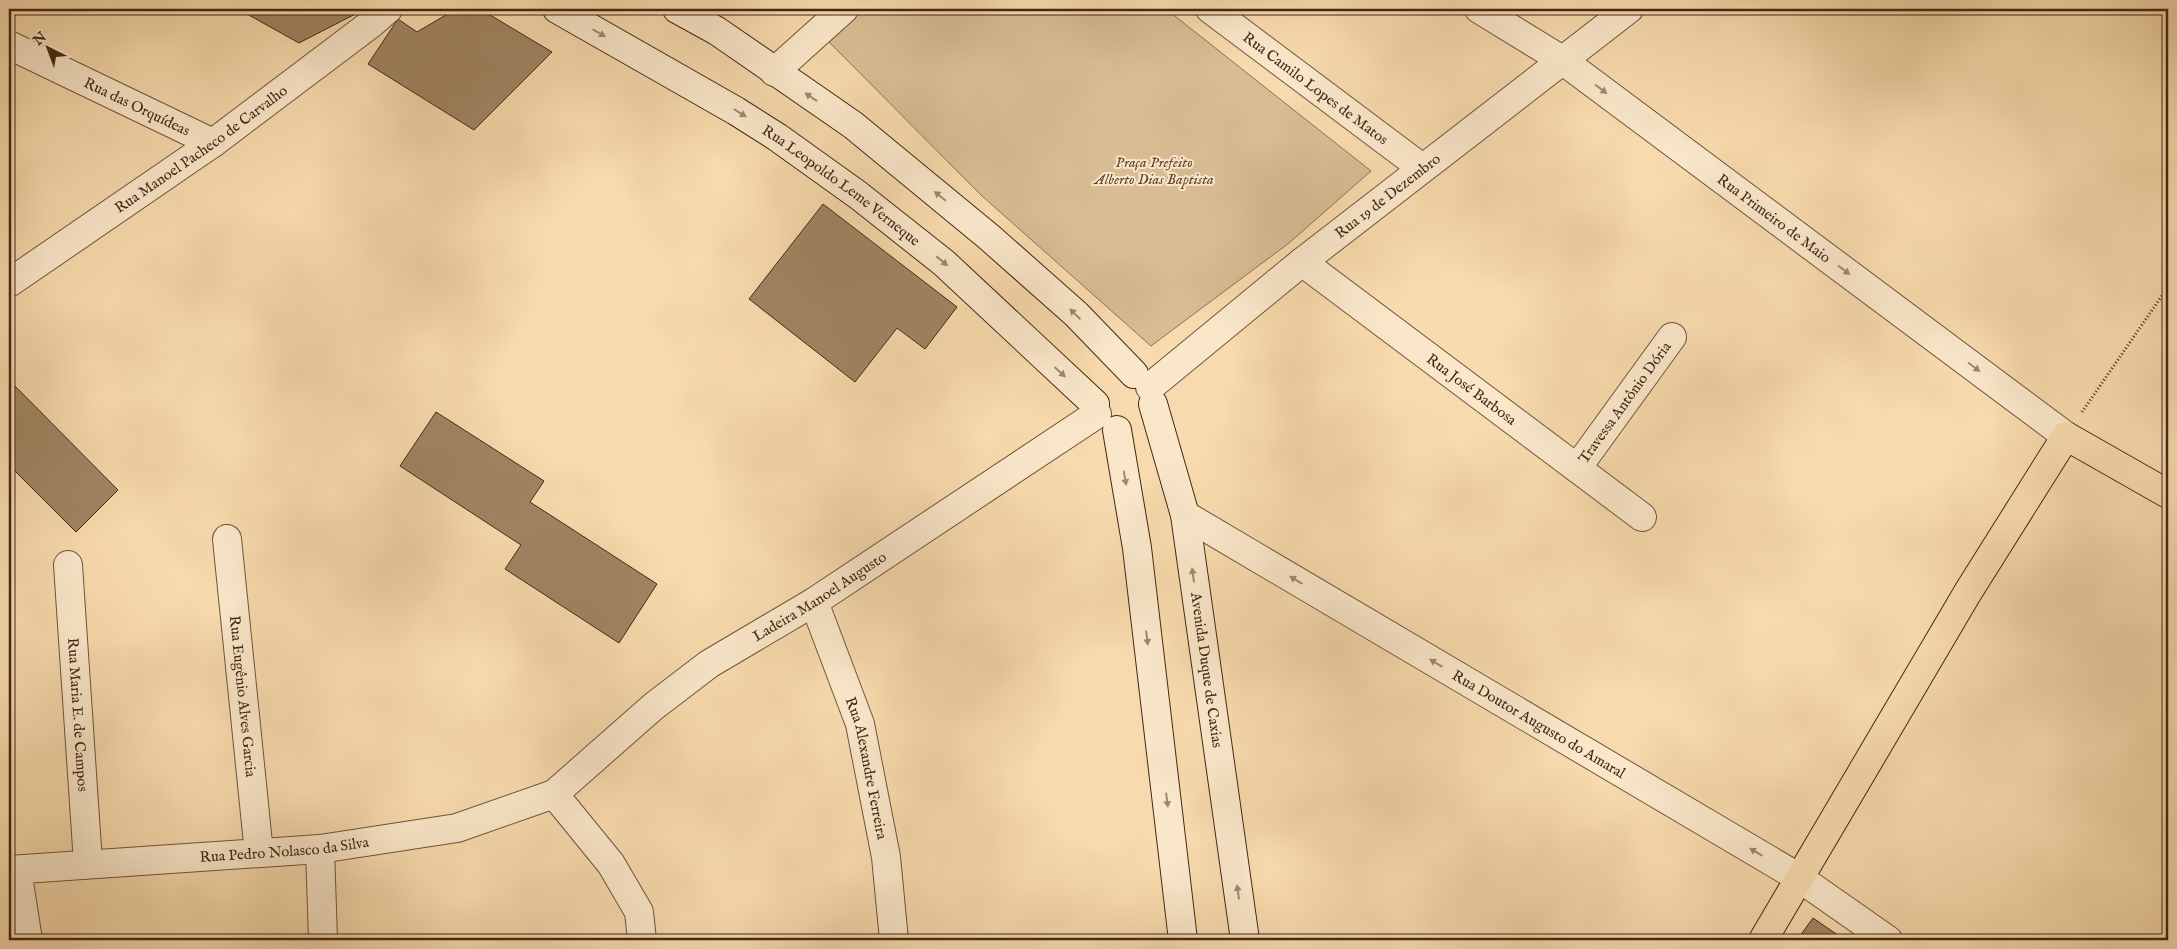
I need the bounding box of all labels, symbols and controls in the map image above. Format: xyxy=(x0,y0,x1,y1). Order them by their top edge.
north arrow xyxy=(22,22,72,72)
text: N xyxy=(29,28,50,50)
one-way arrow xyxy=(592,28,606,37)
street label: Rua Camilo Lopes de Matos xyxy=(1239,28,1392,149)
street label: Rua das Orquídeas xyxy=(81,73,193,140)
street label: Rua Manoel Pacheco de Carvalho xyxy=(111,81,291,217)
one-way arrow xyxy=(1594,84,1607,95)
one-way arrow xyxy=(804,92,818,102)
one-way arrow xyxy=(734,109,747,118)
street label: Rua Leopoldo Leme Verneque xyxy=(759,121,924,250)
street label: Rua 19 de Dezembro xyxy=(1331,149,1444,243)
park label: Praça Prefeito Alberto Dias Baptista xyxy=(1092,153,1214,189)
street label: Rua Primeiro de Maio xyxy=(1713,170,1835,267)
one-way arrow xyxy=(934,191,947,202)
one-way arrow xyxy=(935,256,948,267)
one-way arrow xyxy=(1837,265,1850,276)
one-way arrow xyxy=(1070,308,1082,320)
street label: Travessa Antônio Dória xyxy=(1574,337,1675,467)
street label: Rua José Barbosa xyxy=(1423,349,1521,430)
one-way arrow xyxy=(1967,362,1980,373)
one-way arrow xyxy=(1054,366,1066,378)
one-way arrow xyxy=(1121,470,1129,486)
street label: Ladeira Manoel Augusto xyxy=(749,547,890,646)
one-way arrow xyxy=(1189,567,1197,583)
one-way arrow xyxy=(1289,576,1302,585)
street label: Avenida Duque de Caxias xyxy=(1186,590,1227,749)
street label: Rua Eugênio Alves Garcia xyxy=(225,614,261,778)
one-way arrow xyxy=(1143,631,1151,647)
street label: Rua Maria E. de Campos xyxy=(63,637,93,792)
one-way arrow xyxy=(1429,658,1442,667)
street label: Rua Doutor Augusto do Amaral xyxy=(1449,665,1630,783)
street label: Rua Alexandre Ferreira xyxy=(841,694,892,842)
one-way arrow xyxy=(1163,792,1171,808)
street label: Rua Pedro Nolasco da Silva xyxy=(199,832,371,867)
one-way arrow xyxy=(1750,848,1763,857)
one-way arrow xyxy=(1234,884,1242,900)

